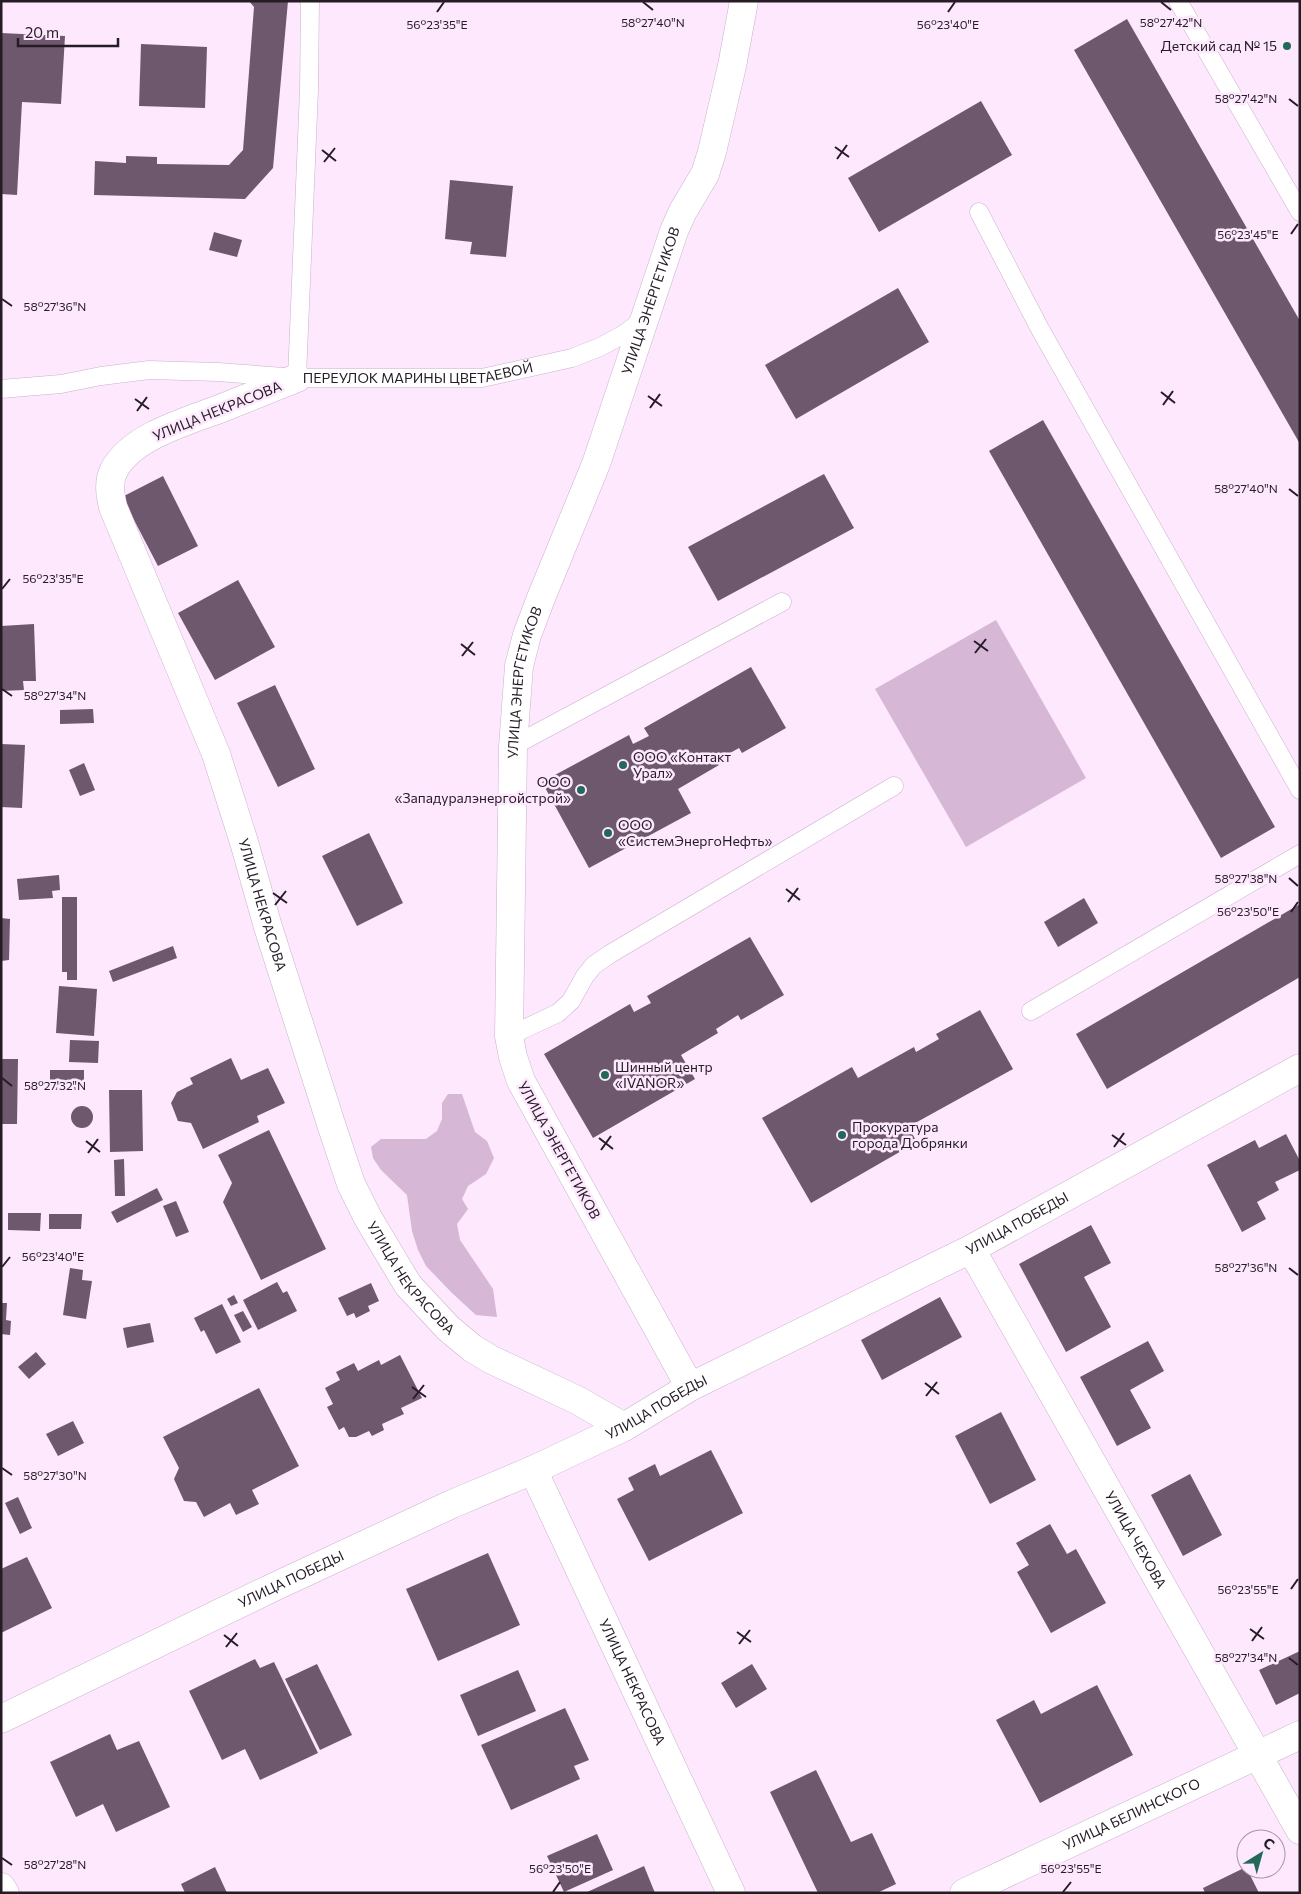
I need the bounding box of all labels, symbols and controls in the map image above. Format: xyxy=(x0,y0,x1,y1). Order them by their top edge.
scale bar xyxy=(18,15,118,47)
text: 58°27'40"N xyxy=(621,15,685,29)
text: 58°27'42"N xyxy=(1140,15,1202,29)
text: 56°23'35"E xyxy=(406,17,468,31)
text: 56°23'40"E xyxy=(917,17,979,31)
text: 20 m xyxy=(25,23,59,41)
place label: Детский сад № 15 xyxy=(1161,37,1277,54)
marker: Детский сад № 15 xyxy=(1281,40,1293,52)
text: 58°27'42"N xyxy=(1215,91,1277,105)
street label: УЛИЦА ЭНЕРГЕТИКОВ xyxy=(618,225,683,377)
text: 56°23'45"E xyxy=(1217,227,1279,241)
text: 58°27'36"N xyxy=(24,299,86,313)
street label: ПЕРЕУЛОК МАРИНЫ ЦВЕТАЕВОЙ xyxy=(303,358,534,386)
street label: УЛИЦА НЕКРАСОВА xyxy=(150,377,284,444)
text: 58°27'40"N xyxy=(1214,481,1278,495)
text: 56°23'35"E xyxy=(22,571,84,585)
street label: УЛИЦА ЭНЕРГЕТИКОВ xyxy=(504,604,545,759)
text: 58°27'34"N xyxy=(24,688,86,702)
place label: ООО «Контакт Урал» xyxy=(633,748,732,781)
marker: ООО «Контакт Урал» xyxy=(617,759,629,771)
place label: ООО «Западуралэнергойстрой» xyxy=(395,773,571,806)
marker: ООО «Западуралэнергойстрой» xyxy=(575,784,587,796)
place label: ООО «СистемЭнергоНефть» xyxy=(618,816,772,849)
marker: ООО «СистемЭнергоНефть» xyxy=(602,827,614,839)
street label: УЛИЦА НЕКРАСОВА xyxy=(235,836,291,973)
text: 58°27'38"N xyxy=(1215,871,1277,885)
text: 56°23'50"E xyxy=(1217,904,1279,918)
place label: Шинный центр «IVANOR» xyxy=(615,1058,713,1091)
marker: Шинный центр «IVANOR» xyxy=(599,1069,611,1081)
text: 58°27'32"N xyxy=(24,1078,86,1092)
street label: УЛИЦА ЭНЕРГЕТИКОВ xyxy=(515,1078,604,1222)
place label: Прокуратура города Добрянки xyxy=(852,1118,968,1151)
marker: Прокуратура города Добрянки xyxy=(836,1129,848,1141)
street label: УЛИЦА ПОБЕДЫ xyxy=(963,1188,1071,1258)
street label: УЛИЦА НЕКРАСОВА xyxy=(364,1218,459,1338)
text: 56°23'40"E xyxy=(22,1249,84,1263)
text: 58°27'36"N xyxy=(1215,1260,1277,1274)
street label: УЛИЦА ПОБЕДЫ xyxy=(602,1371,710,1443)
text: 58°27'30"N xyxy=(23,1468,87,1482)
street label: УЛИЦА ЧЕХОВА xyxy=(1102,1488,1170,1591)
street label: УЛИЦА ПОБЕДЫ xyxy=(235,1547,346,1611)
text: 56°23'55"E xyxy=(1217,1582,1279,1596)
street label: УЛИЦА НЕКРАСОВА xyxy=(596,1616,670,1748)
text: 58°27'34"N xyxy=(1215,1650,1277,1664)
street label: УЛИЦА БЕЛИНСКОГО xyxy=(1060,1774,1203,1853)
north arrow xyxy=(1236,1829,1286,1879)
text: С xyxy=(1260,1834,1278,1853)
text: 58°27'28"N xyxy=(24,1857,86,1871)
text: 56°23'50"E xyxy=(529,1861,591,1875)
text: 56°23'55"E xyxy=(1040,1861,1102,1875)

